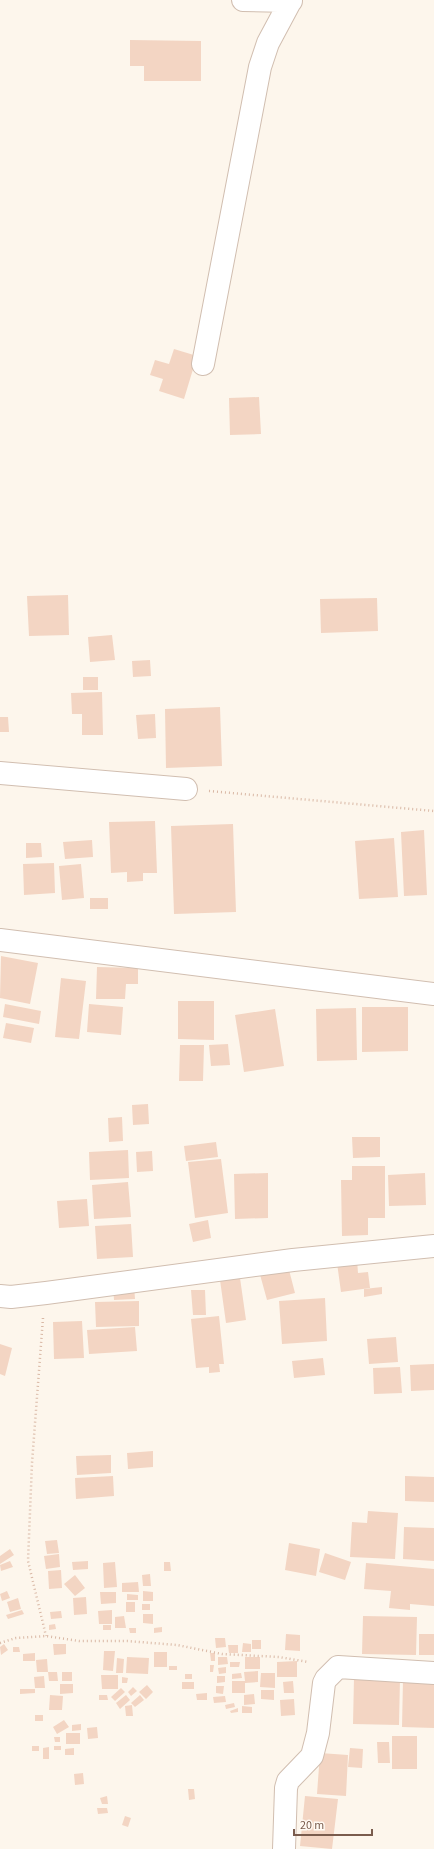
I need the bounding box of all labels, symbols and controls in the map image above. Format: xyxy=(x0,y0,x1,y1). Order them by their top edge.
scale bar xyxy=(294,1811,372,1837)
text: 20 m xyxy=(300,1817,324,1834)

